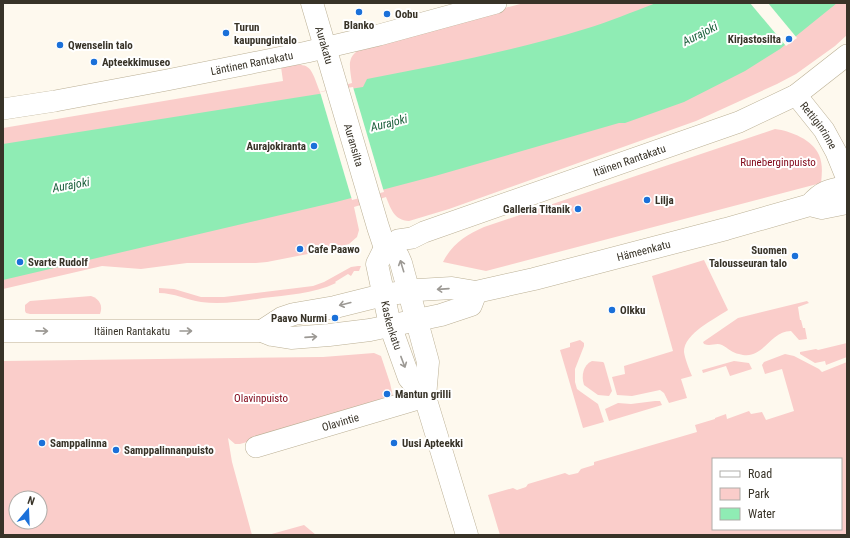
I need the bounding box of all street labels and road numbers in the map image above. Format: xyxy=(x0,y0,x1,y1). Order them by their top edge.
street label: Aurakatu xyxy=(312,25,336,66)
street label: Läntinen Rantakatu xyxy=(209,49,294,78)
street label: Rettiginrinne xyxy=(797,99,839,152)
street label: Auransilta xyxy=(341,122,366,168)
street label: Itäinen Rantakatu xyxy=(591,142,667,179)
street label: Hämeenkatu xyxy=(616,238,672,264)
street label: Kaskenkatu xyxy=(378,300,404,352)
street label: Itäinen Rantakatu xyxy=(94,325,170,338)
street label: Olavintie xyxy=(321,411,361,434)

